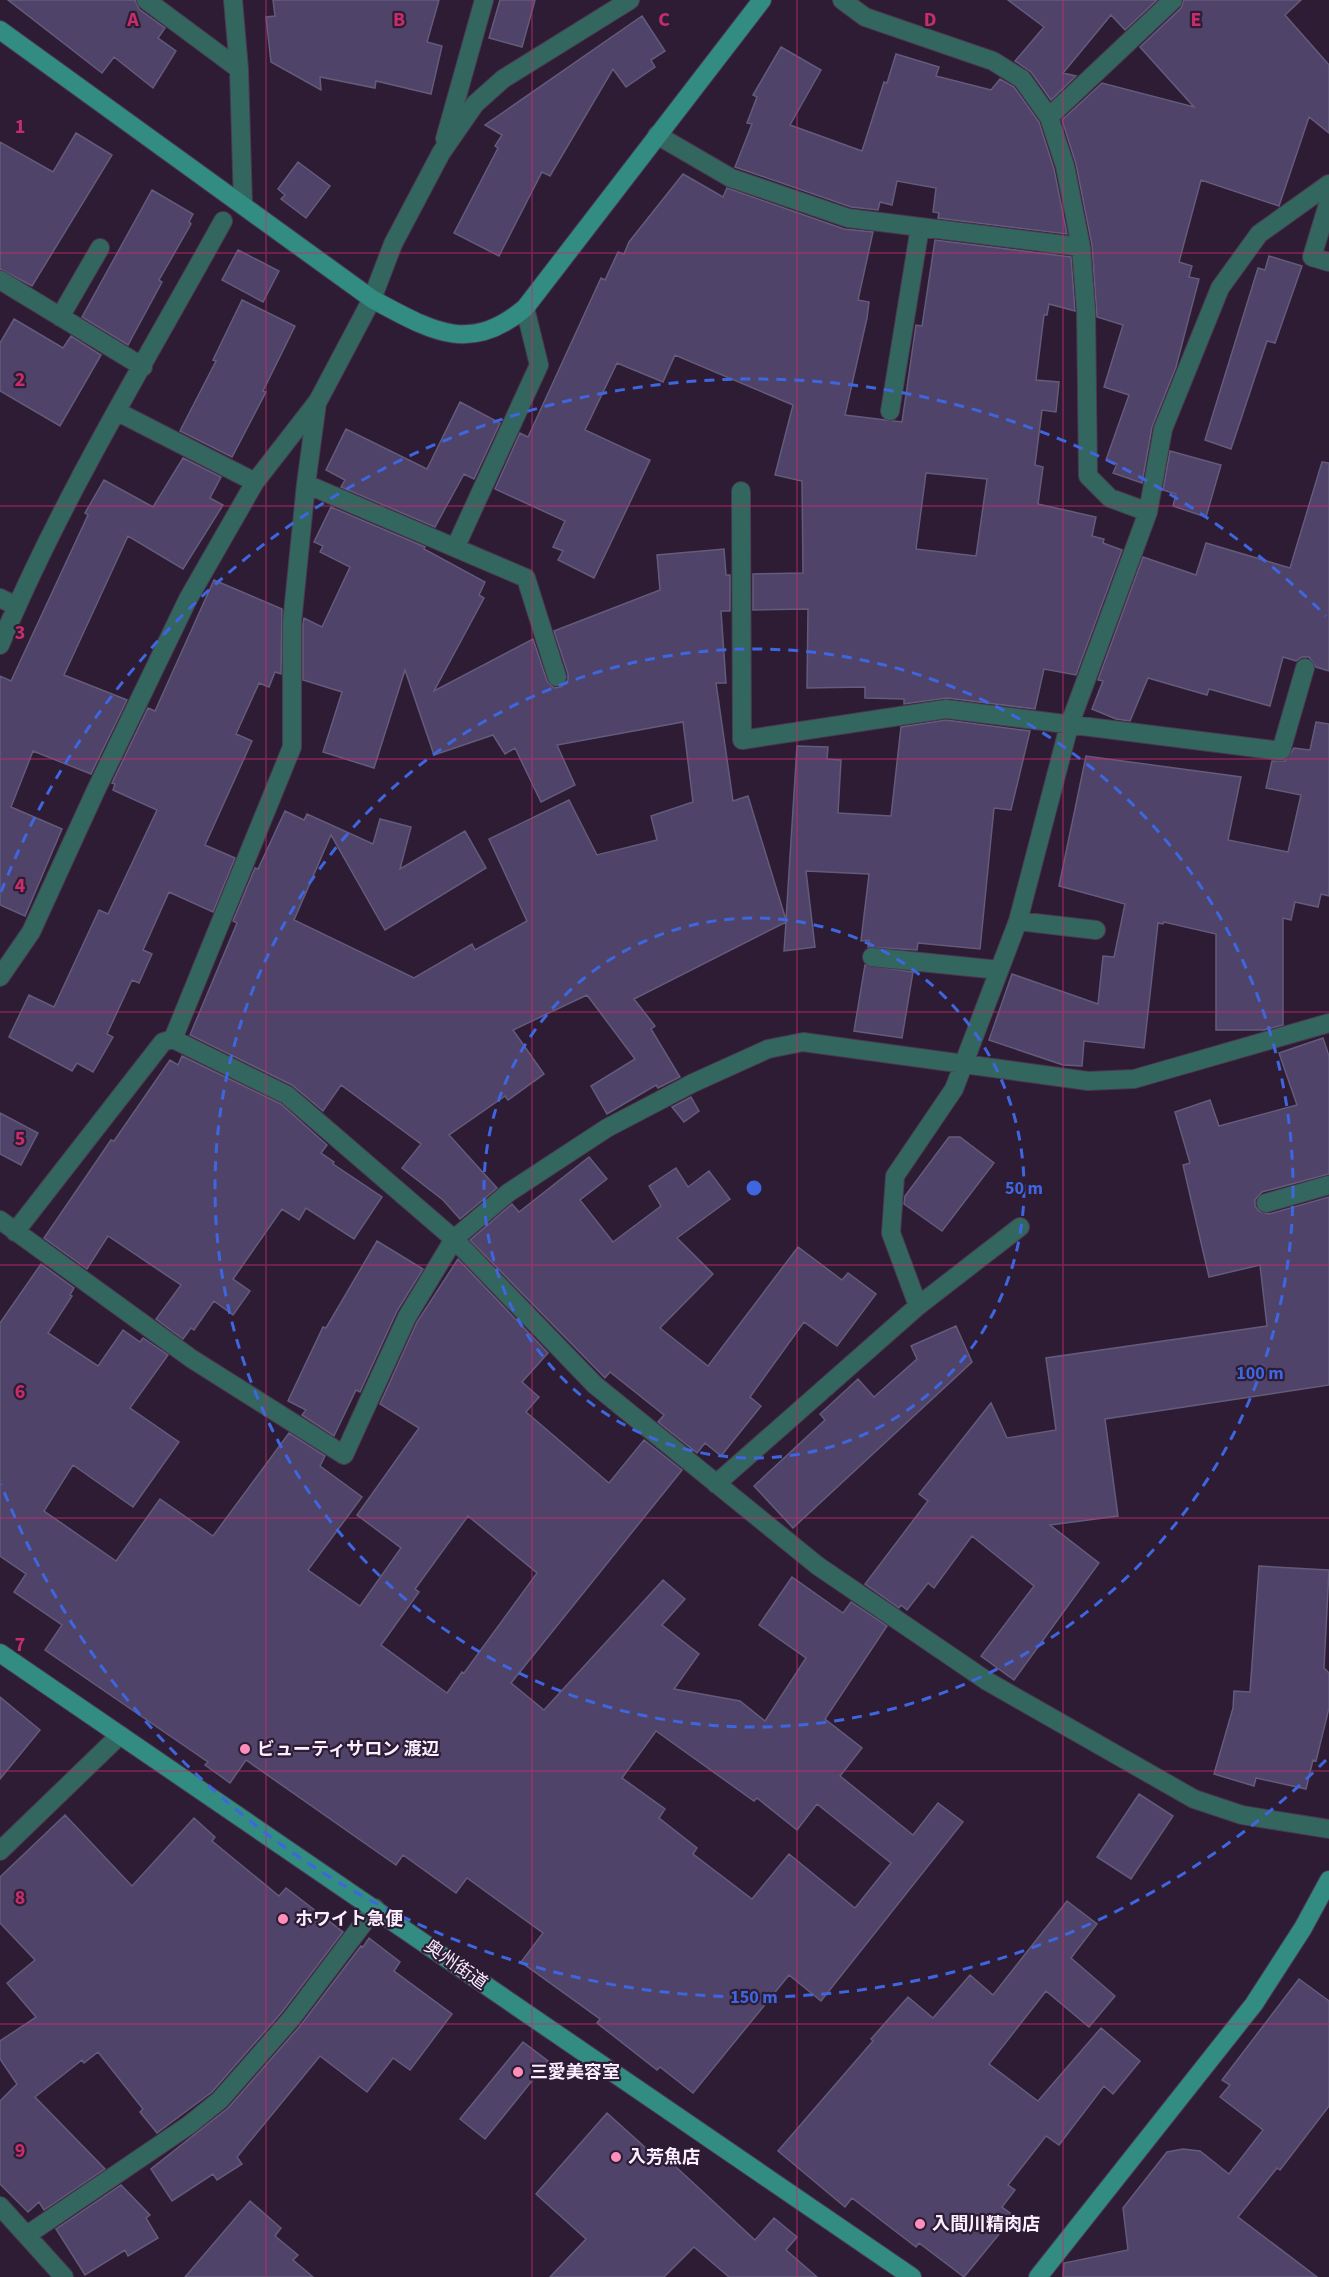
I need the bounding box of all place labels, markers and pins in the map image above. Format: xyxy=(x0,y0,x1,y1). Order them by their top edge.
centre of rings xyxy=(744,1178,764,1198)
place label: ビューティサロン 渡辺 xyxy=(257,1737,440,1762)
marker: ビューティサロン 渡辺 xyxy=(238,1742,252,1756)
place label: ホワイト急便 xyxy=(295,1907,404,1932)
marker: ホワイト急便 xyxy=(276,1912,290,1926)
place label: 三愛美容室 xyxy=(530,2060,620,2085)
marker: 三愛美容室 xyxy=(511,2065,525,2079)
place label: 入芳魚店 xyxy=(628,2145,700,2170)
marker: 入芳魚店 xyxy=(609,2150,623,2164)
place label: 入間川精肉店 xyxy=(932,2212,1040,2237)
marker: 入間川精肉店 xyxy=(913,2217,927,2231)

